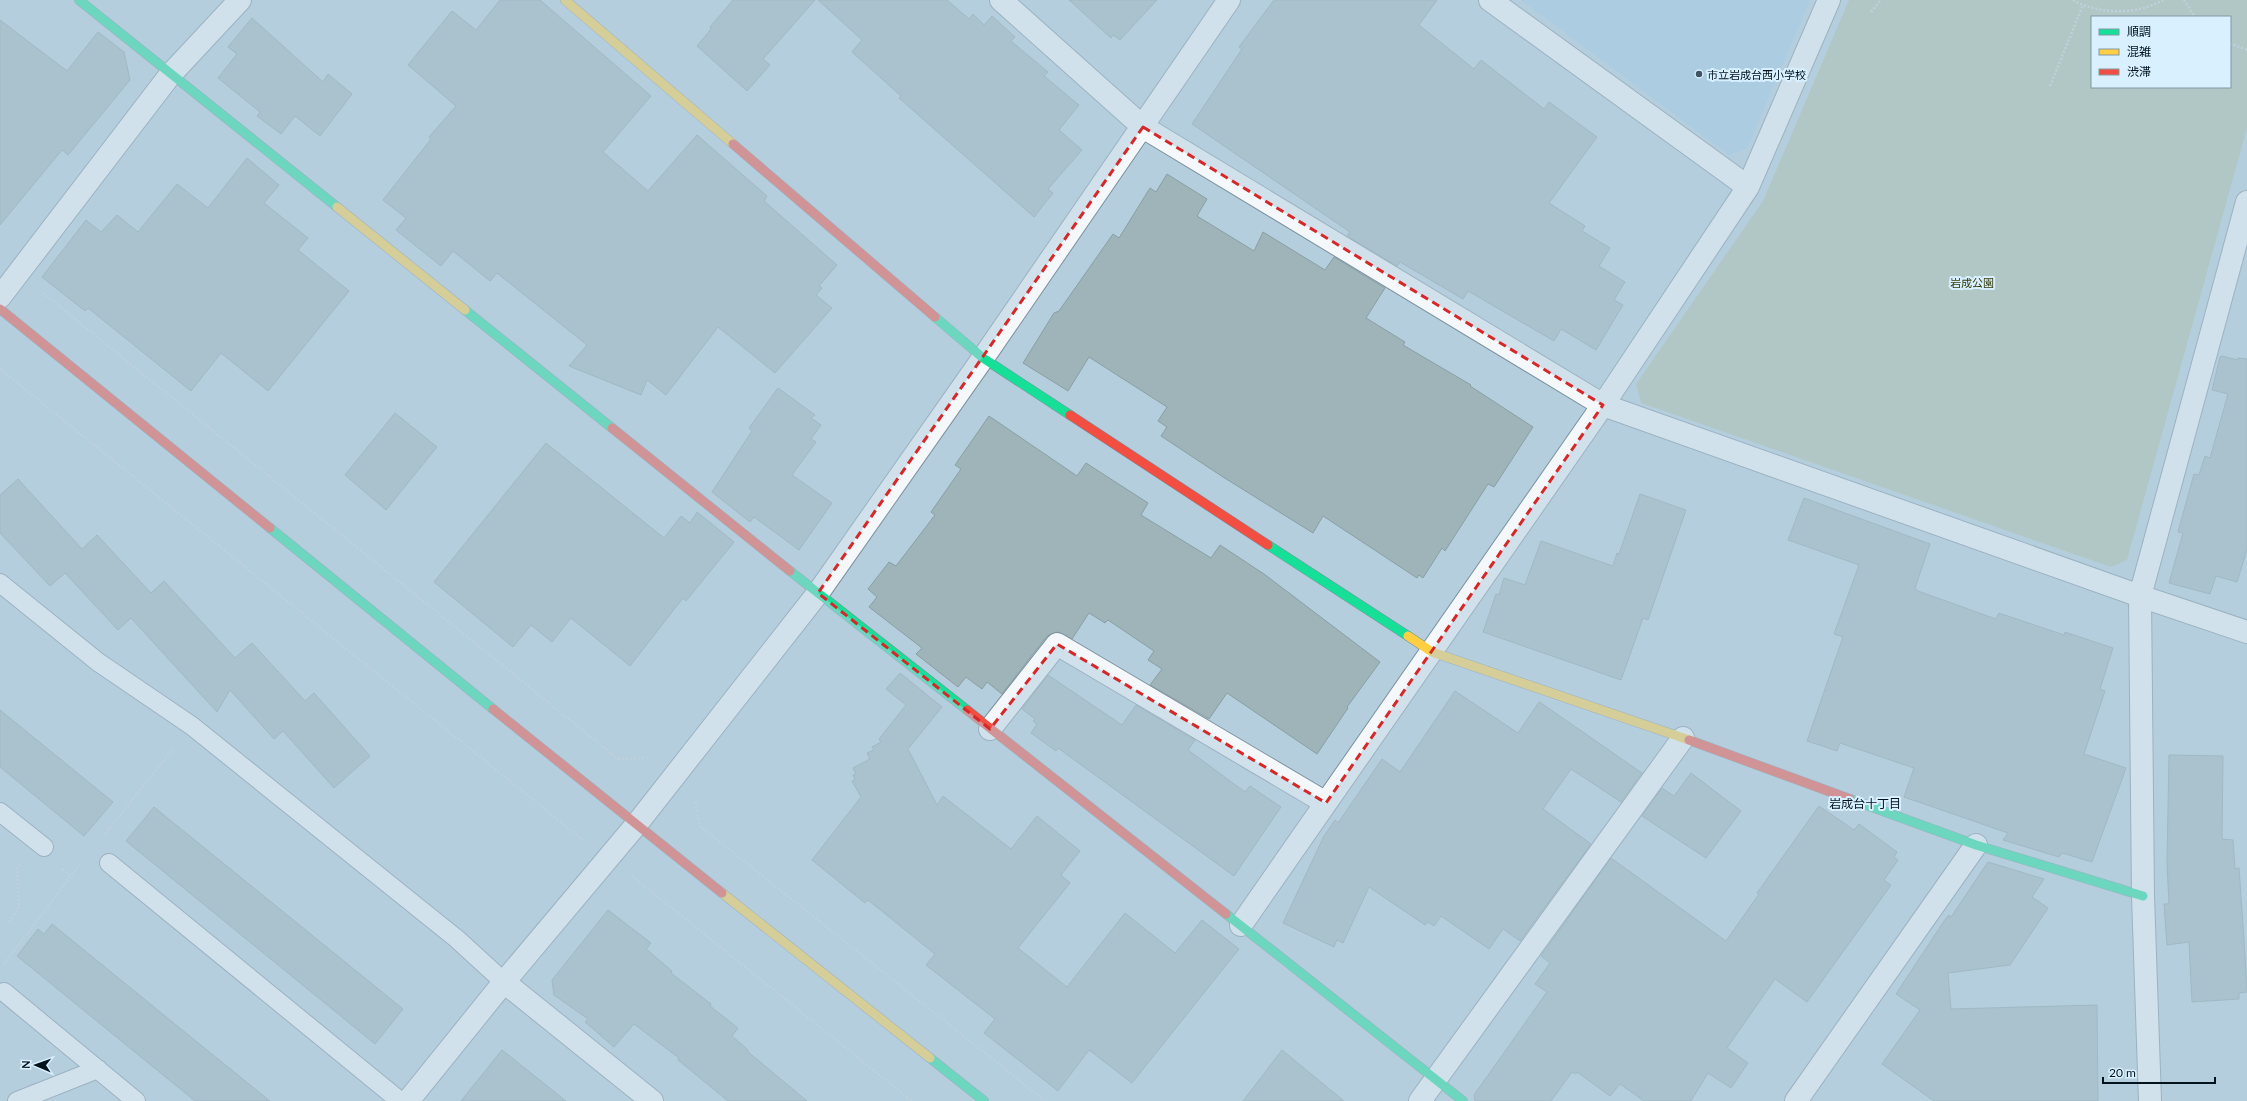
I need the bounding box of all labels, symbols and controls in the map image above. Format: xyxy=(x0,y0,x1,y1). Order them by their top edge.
legend xyxy=(2091,16,2231,88)
text: 順調 xyxy=(2127,24,2151,39)
text: 混雑 xyxy=(2127,44,2151,59)
text: 渋滞 xyxy=(2127,64,2151,79)
place label: 市立岩成台西小学校 xyxy=(1707,68,1806,81)
marker: 市立岩成台西小学校 xyxy=(1694,69,1704,79)
park label: 岩成公園 xyxy=(1950,276,1994,289)
district label: 岩成台十丁目 xyxy=(1829,796,1901,811)
north arrow xyxy=(16,1045,56,1085)
scale bar xyxy=(2103,1059,2215,1085)
text: N xyxy=(19,1060,32,1069)
text: 20 m xyxy=(2109,1065,2136,1080)

